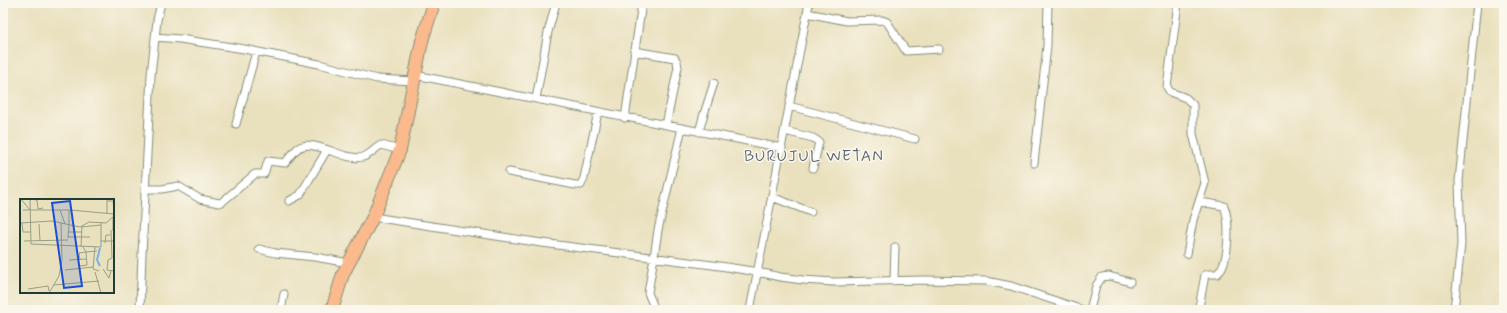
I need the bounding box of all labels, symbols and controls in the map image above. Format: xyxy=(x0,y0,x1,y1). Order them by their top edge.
district label: BURUJUL WETAN xyxy=(744,146,884,167)
inset map xyxy=(20,199,114,293)

